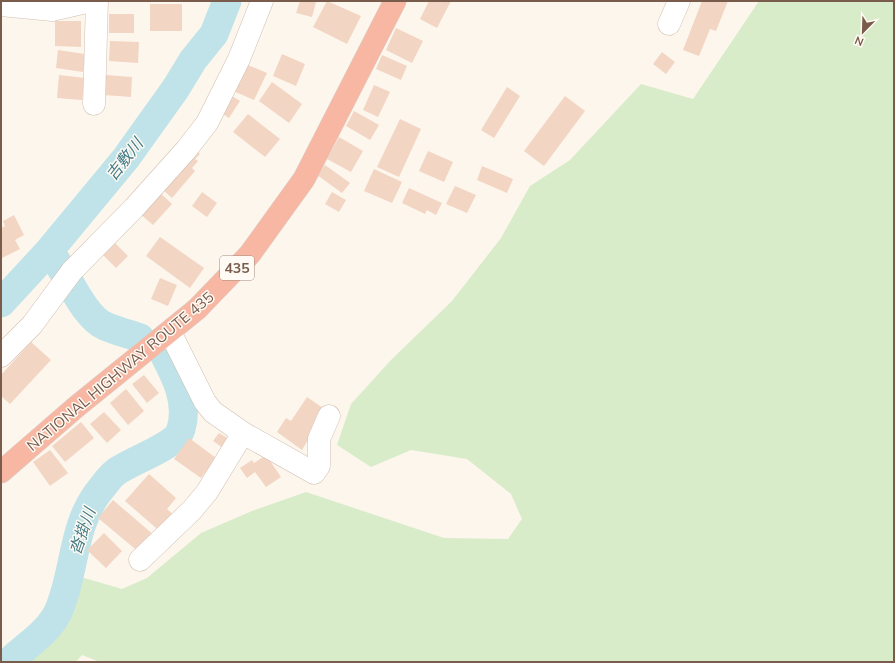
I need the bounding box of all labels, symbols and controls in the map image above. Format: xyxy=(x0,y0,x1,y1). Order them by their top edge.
north arrow xyxy=(843,12,883,52)
text: N xyxy=(853,33,866,49)
water label: 吉敷川 xyxy=(101,132,148,184)
road number: 435 xyxy=(220,256,254,280)
street label: NATIONAL HIGHWAY ROUTE 435 xyxy=(23,287,217,455)
water label: 沓掛川 xyxy=(65,503,100,557)

